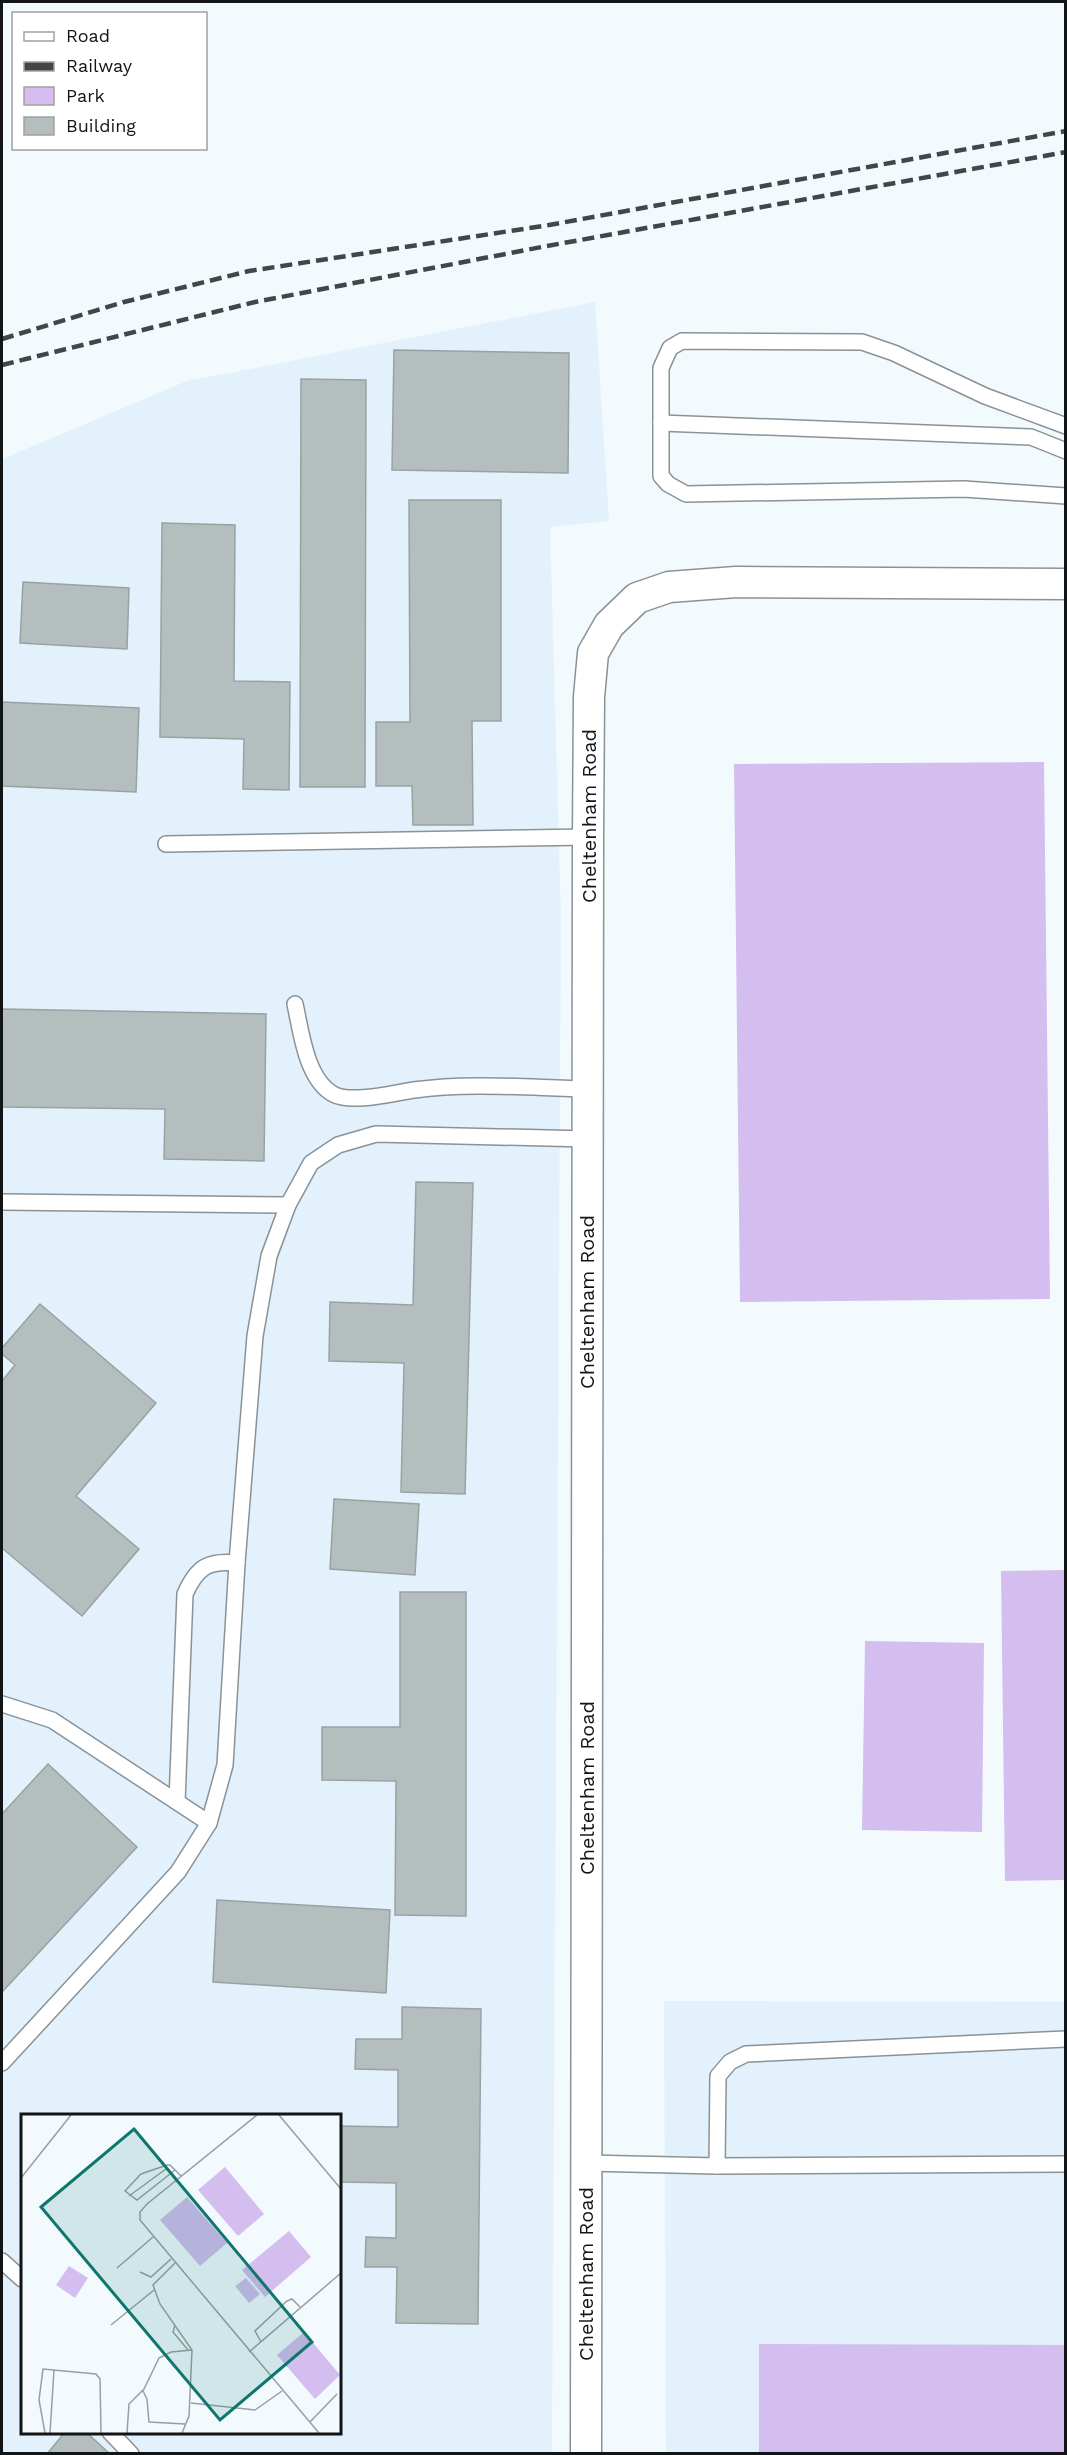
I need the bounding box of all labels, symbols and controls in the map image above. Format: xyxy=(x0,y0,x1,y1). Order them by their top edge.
legend xyxy=(12,12,207,150)
text: Road xyxy=(66,25,110,46)
text: Railway xyxy=(66,55,133,76)
text: Park xyxy=(66,85,105,106)
text: Building xyxy=(66,115,136,136)
street label: Cheltenham Road xyxy=(577,729,601,903)
street label: Cheltenham Road xyxy=(575,1215,599,1389)
street label: Cheltenham Road xyxy=(575,1701,599,1875)
inset map xyxy=(21,2114,340,2434)
street label: Cheltenham Road xyxy=(574,2187,598,2361)

